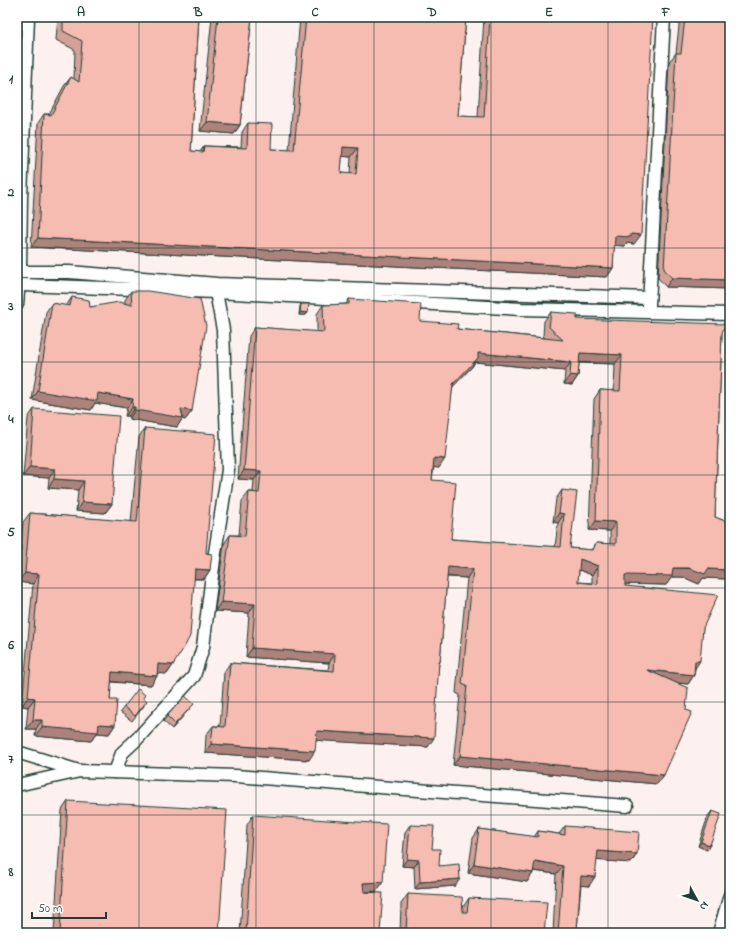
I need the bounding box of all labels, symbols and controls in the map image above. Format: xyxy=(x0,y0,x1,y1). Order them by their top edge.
text: A xyxy=(77,3,85,22)
text: B xyxy=(193,3,203,22)
text: C xyxy=(311,3,319,22)
text: D xyxy=(426,3,437,22)
text: E xyxy=(545,3,553,22)
text: F xyxy=(661,3,671,22)
text: 1 xyxy=(9,70,14,89)
text: 2 xyxy=(7,183,15,202)
text: 3 xyxy=(7,297,14,316)
text: 4 xyxy=(7,410,14,429)
text: 5 xyxy=(7,523,15,542)
text: 6 xyxy=(7,636,14,655)
text: 7 xyxy=(8,750,14,769)
text: 8 xyxy=(8,863,14,882)
north arrow xyxy=(677,880,717,920)
scale bar xyxy=(32,894,106,920)
text: N xyxy=(695,898,712,914)
text: 50 m xyxy=(38,900,62,918)

